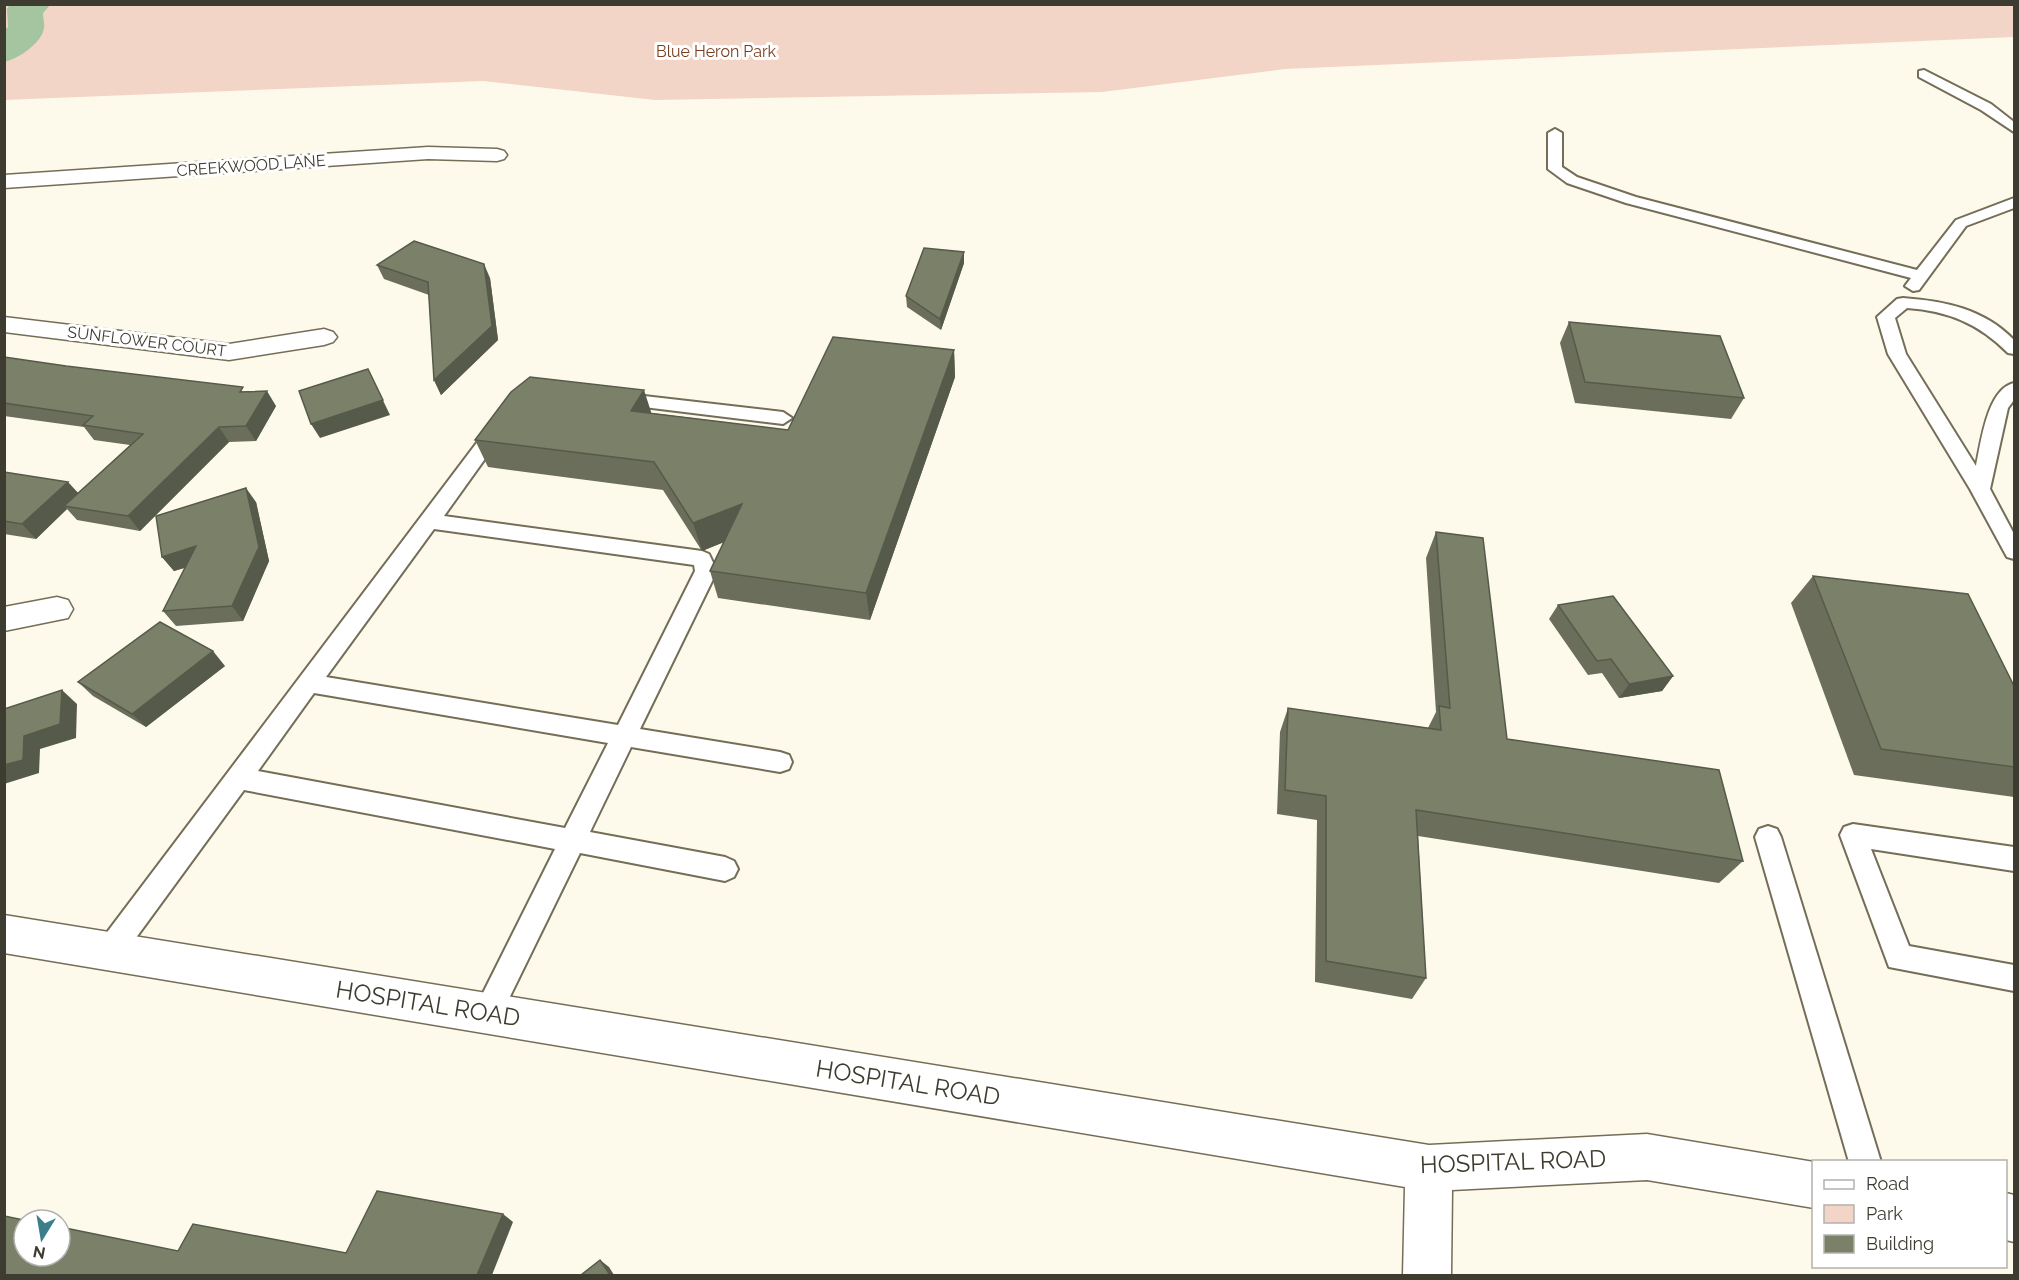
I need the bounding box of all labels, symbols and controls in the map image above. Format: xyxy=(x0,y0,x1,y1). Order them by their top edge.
park label: Blue Heron Park xyxy=(656,42,777,61)
street label: CREEKWOOD LANE xyxy=(176,151,326,180)
street label: SUNFLOWER COURT xyxy=(66,322,228,361)
street label: HOSPITAL ROAD xyxy=(334,975,522,1032)
street label: HOSPITAL ROAD xyxy=(814,1054,1002,1111)
street label: HOSPITAL ROAD xyxy=(1419,1144,1607,1179)
legend xyxy=(1812,1160,2007,1268)
text: Road xyxy=(1866,1173,1909,1194)
text: Park xyxy=(1866,1203,1903,1224)
north arrow xyxy=(12,1208,72,1268)
text: Building xyxy=(1866,1233,1934,1254)
text: N xyxy=(31,1242,47,1263)

